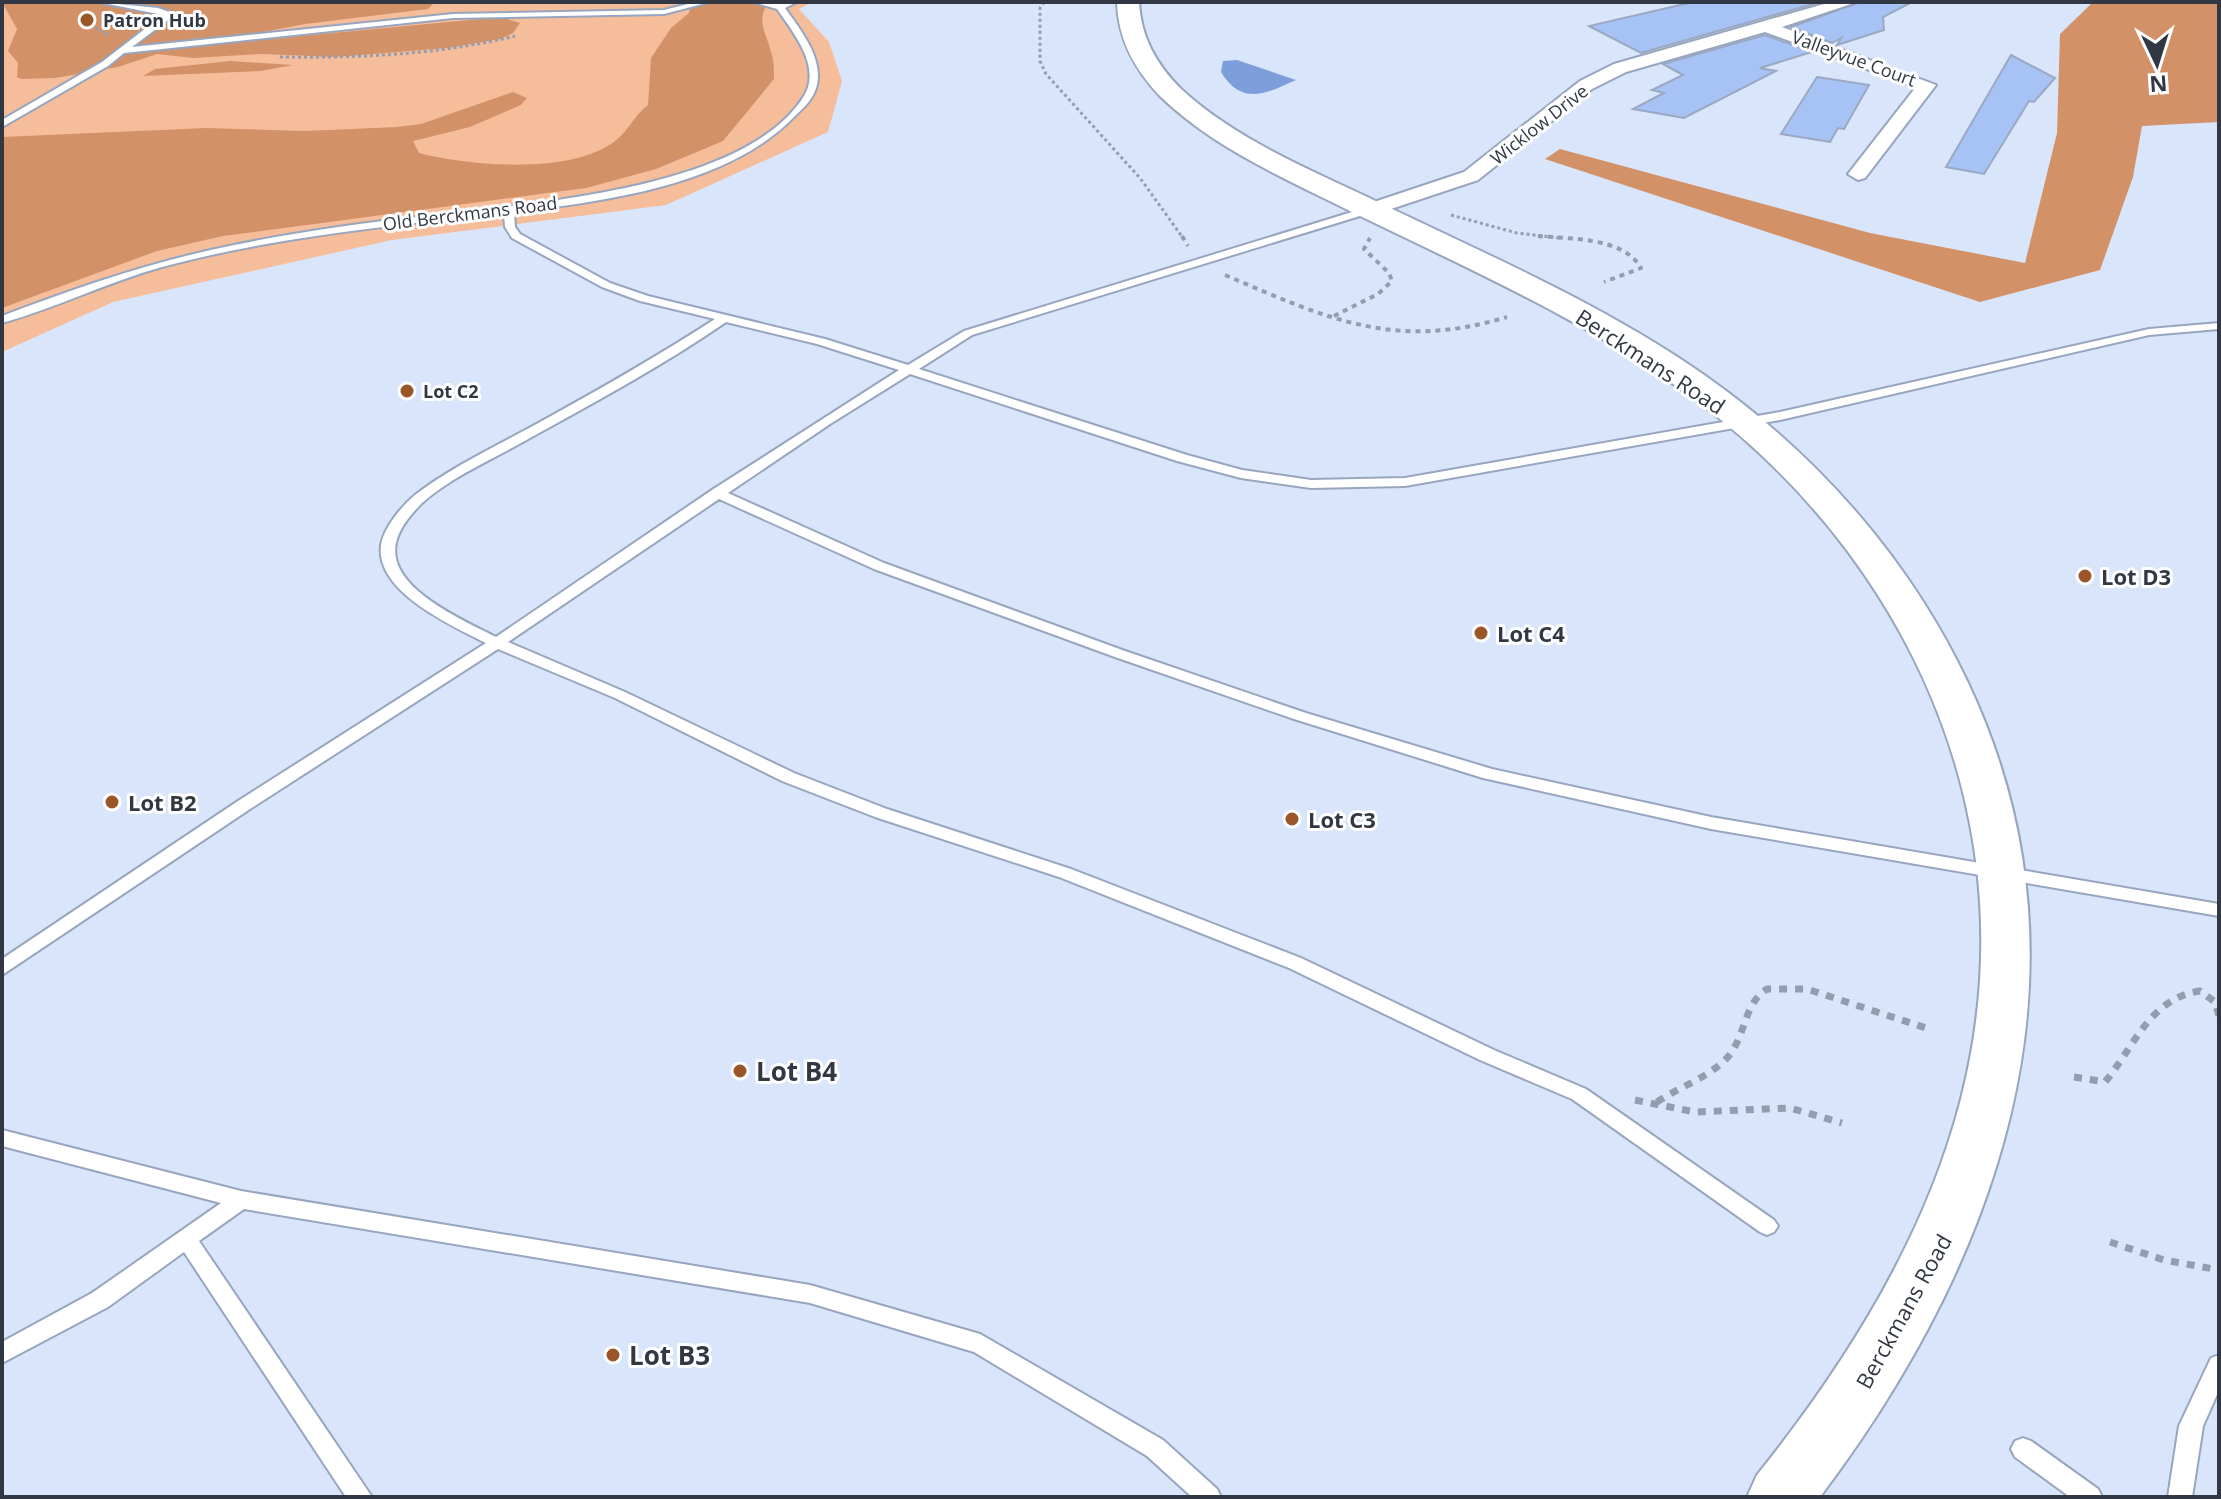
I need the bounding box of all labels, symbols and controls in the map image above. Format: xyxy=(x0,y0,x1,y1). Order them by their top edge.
place label: Patron Hub xyxy=(103,8,206,32)
marker: Patron Hub xyxy=(78,11,96,29)
street label: Valleyvue Court xyxy=(1788,24,1920,92)
north arrow xyxy=(2117,24,2197,104)
text: N xyxy=(2148,69,2168,101)
street label: Wicklow Drive xyxy=(1485,78,1593,170)
street label: Old Berckmans Road xyxy=(382,190,558,236)
street label: Berckmans Road xyxy=(1571,301,1731,421)
place label: Lot C2 xyxy=(423,379,479,403)
marker: Lot C2 xyxy=(398,382,416,400)
place label: Lot D3 xyxy=(2101,561,2171,591)
marker: Lot D3 xyxy=(2076,567,2094,585)
place label: Lot C4 xyxy=(1497,618,1565,648)
marker: Lot C4 xyxy=(1472,624,1490,642)
place label: Lot B2 xyxy=(128,787,197,817)
marker: Lot B2 xyxy=(103,793,121,811)
place label: Lot C3 xyxy=(1308,804,1376,834)
marker: Lot C3 xyxy=(1283,810,1301,828)
place label: Lot B4 xyxy=(756,1053,837,1089)
marker: Lot B4 xyxy=(731,1062,749,1080)
street label: Berckmans Road xyxy=(1848,1228,1958,1394)
place label: Lot B3 xyxy=(629,1337,710,1373)
marker: Lot B3 xyxy=(604,1346,622,1364)

